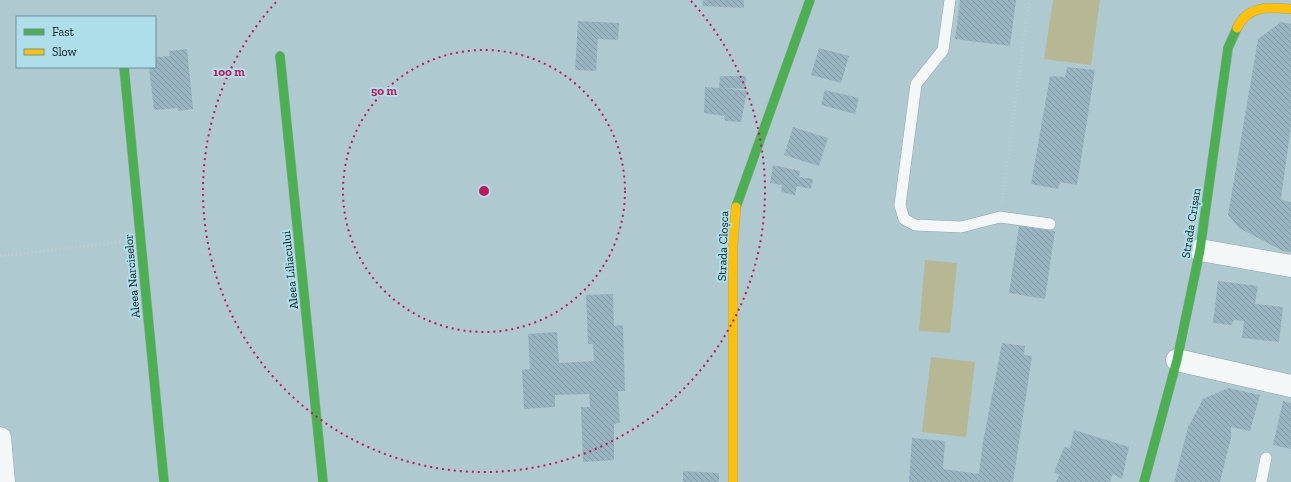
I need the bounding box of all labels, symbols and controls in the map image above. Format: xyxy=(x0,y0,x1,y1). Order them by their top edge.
legend xyxy=(16,16,156,68)
text: Fast xyxy=(52,25,75,39)
text: Slow xyxy=(52,45,78,59)
text: 100 m xyxy=(213,65,245,79)
text: 50 m xyxy=(371,84,397,98)
centre of rings xyxy=(477,184,491,198)
street label: Strada Crișan xyxy=(1179,187,1203,259)
street label: Strada Cloșca xyxy=(715,210,731,281)
street label: Aleea Liliacului xyxy=(279,230,301,310)
street label: Aleea Narciselor xyxy=(121,233,143,319)

